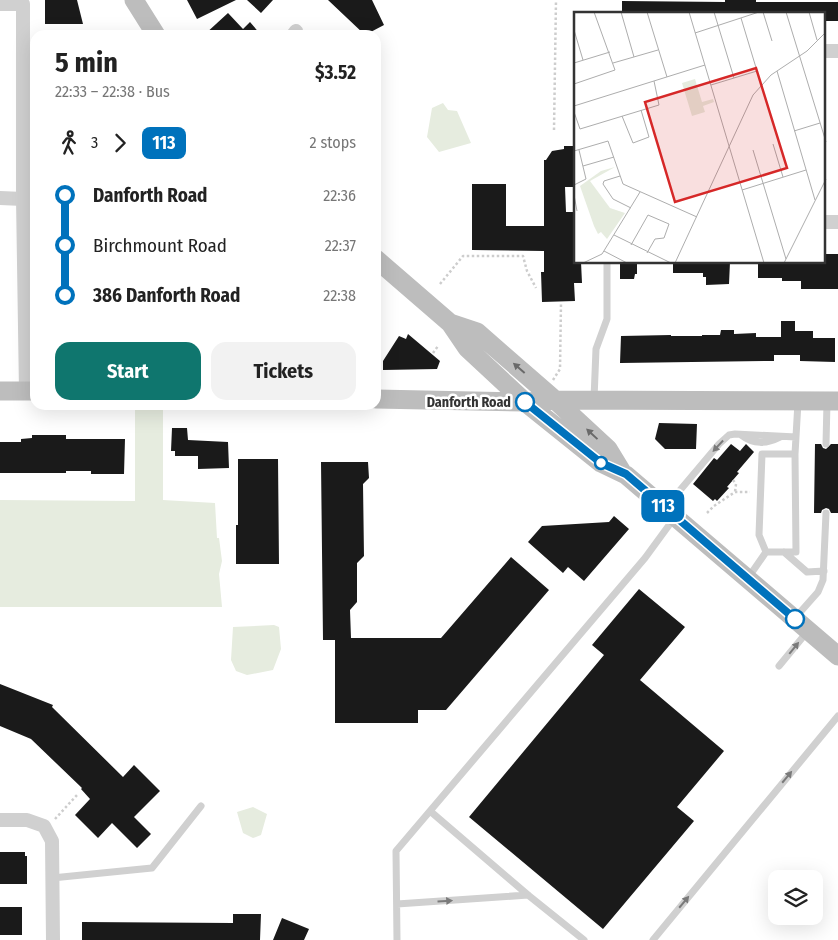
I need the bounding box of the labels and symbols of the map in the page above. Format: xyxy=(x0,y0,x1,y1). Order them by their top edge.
inset map xyxy=(574,12,826,264)
one-way arrow xyxy=(513,362,525,374)
marker: Danforth Road xyxy=(515,392,535,412)
place label: Danforth Road xyxy=(427,394,511,411)
one-way arrow xyxy=(586,428,598,440)
one-way arrow xyxy=(712,440,724,452)
unlabelled marker xyxy=(594,456,608,470)
line badge: 113 xyxy=(634,490,692,522)
unlabelled marker xyxy=(785,609,805,629)
one-way arrow xyxy=(788,642,799,655)
one-way arrow xyxy=(782,771,793,784)
one-way arrow xyxy=(438,896,454,904)
one-way arrow xyxy=(678,896,689,909)

